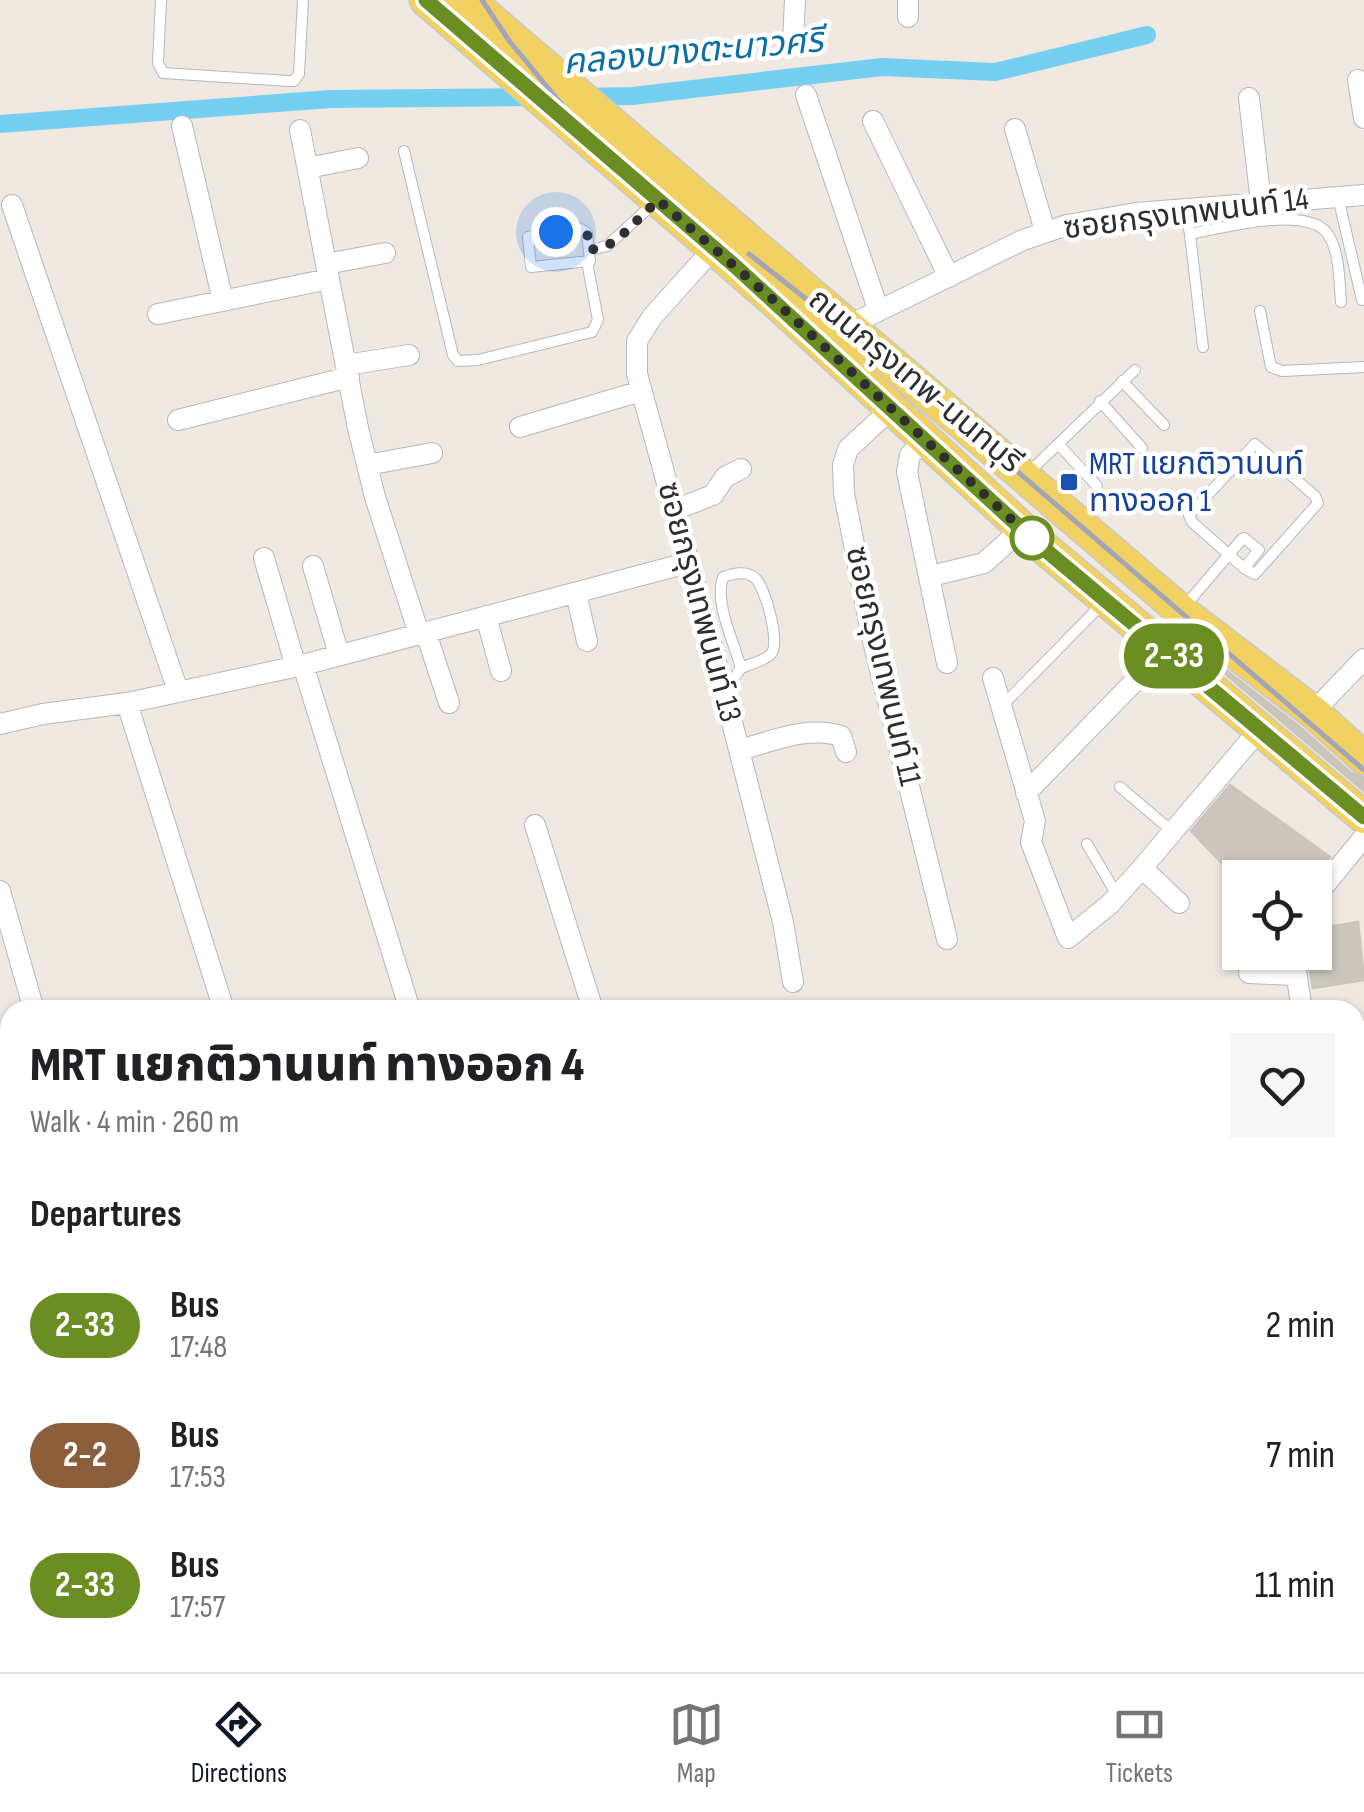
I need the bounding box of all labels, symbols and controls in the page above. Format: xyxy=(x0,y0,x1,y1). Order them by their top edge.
water label: คลองบางตะนาวศรี xyxy=(561,19,830,85)
street label: ซอยกรุงเทพนนท์ 14 xyxy=(1061,180,1311,248)
your location xyxy=(531,207,581,257)
street label: ถนนกรุงเทพ-นนทบุรี xyxy=(800,280,1030,482)
place label: MRT แยกติวานนท์ ทางออก 1 xyxy=(1089,445,1304,521)
marker: MRT แยกติวานนท์ ทางออก 1 xyxy=(1058,471,1080,493)
street label: ซอยกรุงเทพนนท์ 13 xyxy=(648,478,750,726)
unlabelled marker xyxy=(1011,517,1053,559)
street label: ซอยกรุงเทพนนท์ 11 xyxy=(836,542,930,790)
line badge: 2-33 xyxy=(1104,624,1244,688)
text: 2-33 xyxy=(1144,635,1204,678)
map controls xyxy=(1222,860,1332,970)
button: locate xyxy=(1222,860,1332,970)
button: heart xyxy=(1230,1033,1335,1138)
text: MRT แยกติวานนท์ ทางออก 4 xyxy=(30,1037,584,1094)
text: Walk · 4 min · 260 m xyxy=(30,1103,239,1142)
text: Departures xyxy=(30,1192,182,1237)
text: Bus xyxy=(170,1283,219,1328)
text: 2 min xyxy=(1266,1303,1335,1348)
text: 2-33 xyxy=(55,1304,115,1347)
text: 17:48 xyxy=(170,1328,227,1367)
text: Bus xyxy=(170,1413,219,1458)
text: 7 min xyxy=(1266,1433,1335,1478)
text: 2-2 xyxy=(63,1434,107,1477)
text: 17:53 xyxy=(170,1458,226,1497)
text: Bus xyxy=(170,1543,219,1588)
text: 11 min xyxy=(1255,1563,1335,1608)
text: 2-33 xyxy=(55,1564,115,1607)
text: 17:57 xyxy=(170,1588,225,1627)
tab: Directions xyxy=(191,1697,287,1790)
tab: Map xyxy=(669,1697,724,1790)
tab: Tickets xyxy=(1106,1697,1173,1790)

